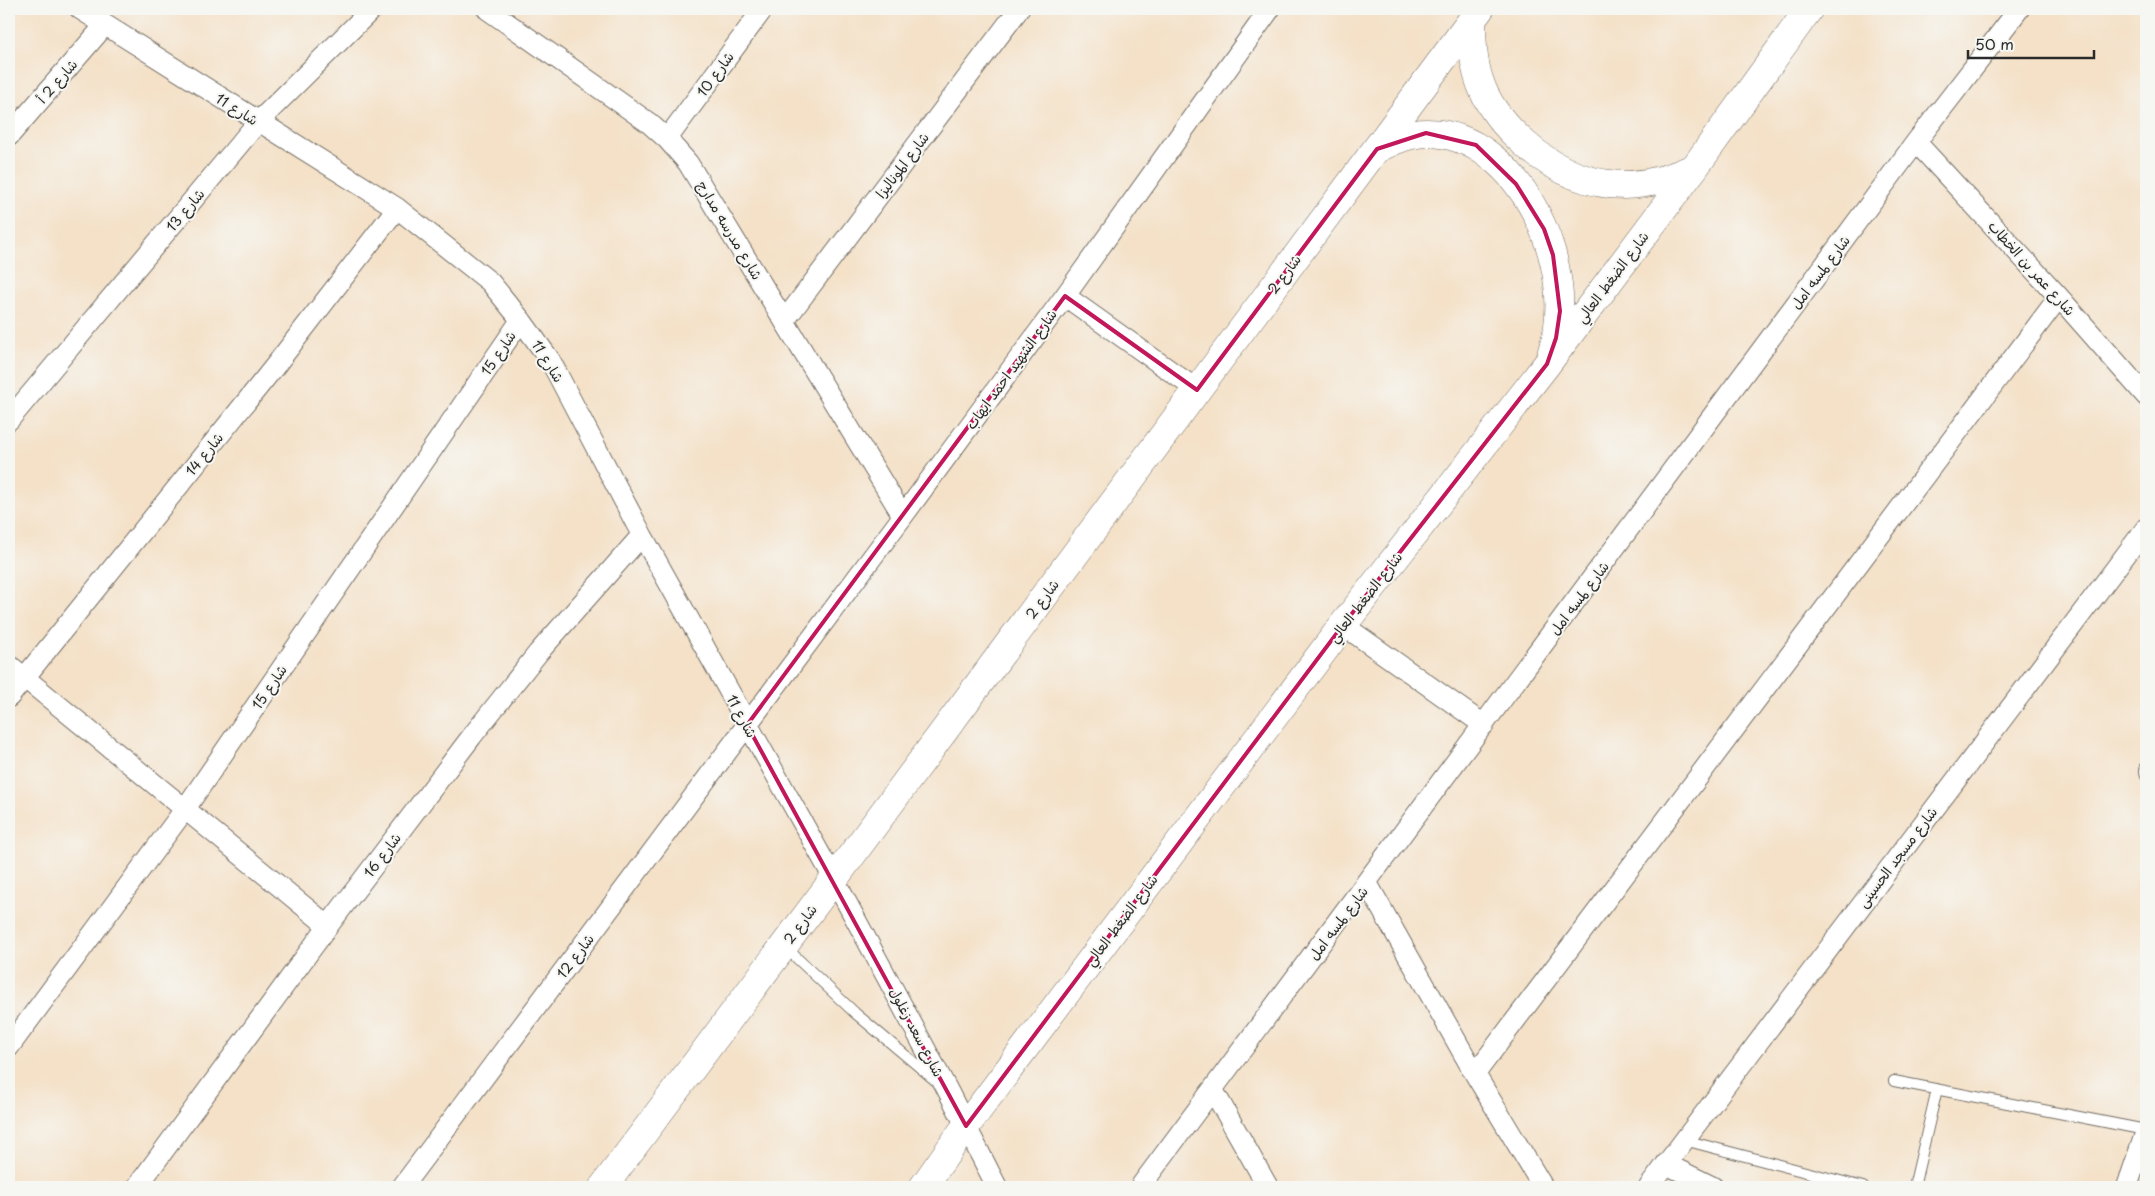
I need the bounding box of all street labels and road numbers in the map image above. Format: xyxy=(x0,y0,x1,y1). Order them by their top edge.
street label: شارع 10 xyxy=(691,47,739,101)
street label: شارع 2 أ xyxy=(32,54,82,108)
street label: شارع 11 xyxy=(212,88,262,130)
street label: شارع الموناليزا xyxy=(870,128,934,202)
street label: شارع مدرسه مدارج xyxy=(692,176,768,284)
street label: شارع 13 xyxy=(161,184,209,236)
street label: شارع عمر بن الخطاب xyxy=(1984,216,2080,320)
street label: شارع الضغط العالي xyxy=(1570,227,1656,329)
street label: شارع لمسه امل xyxy=(1785,231,1855,313)
street label: شارع 2 xyxy=(1262,250,1306,298)
street label: شارع الشهيد احمد ايهاب xyxy=(960,305,1062,433)
street label: شارع 15 xyxy=(475,326,521,380)
street label: شارع 11 xyxy=(527,336,569,386)
street label: شارع 14 xyxy=(180,428,228,480)
street label: شارع الضغط العالي xyxy=(1323,547,1410,649)
street label: شارع لمسه امل xyxy=(1544,557,1614,639)
street label: شارع 2 xyxy=(1020,575,1064,623)
street label: شارع 15 xyxy=(246,660,292,714)
street label: شارع 11 xyxy=(722,691,762,741)
street label: شارع مسجد الحسينى xyxy=(1852,802,1942,912)
street label: شارع 16 xyxy=(358,828,406,882)
street label: شارع الضغط العالي xyxy=(1079,870,1165,972)
street label: شارع لمسه امل xyxy=(1303,882,1373,964)
street label: شارع 2 xyxy=(778,900,822,948)
street label: شارع 12 xyxy=(551,929,599,983)
street label: شارع سعد زغلول xyxy=(885,984,949,1080)

